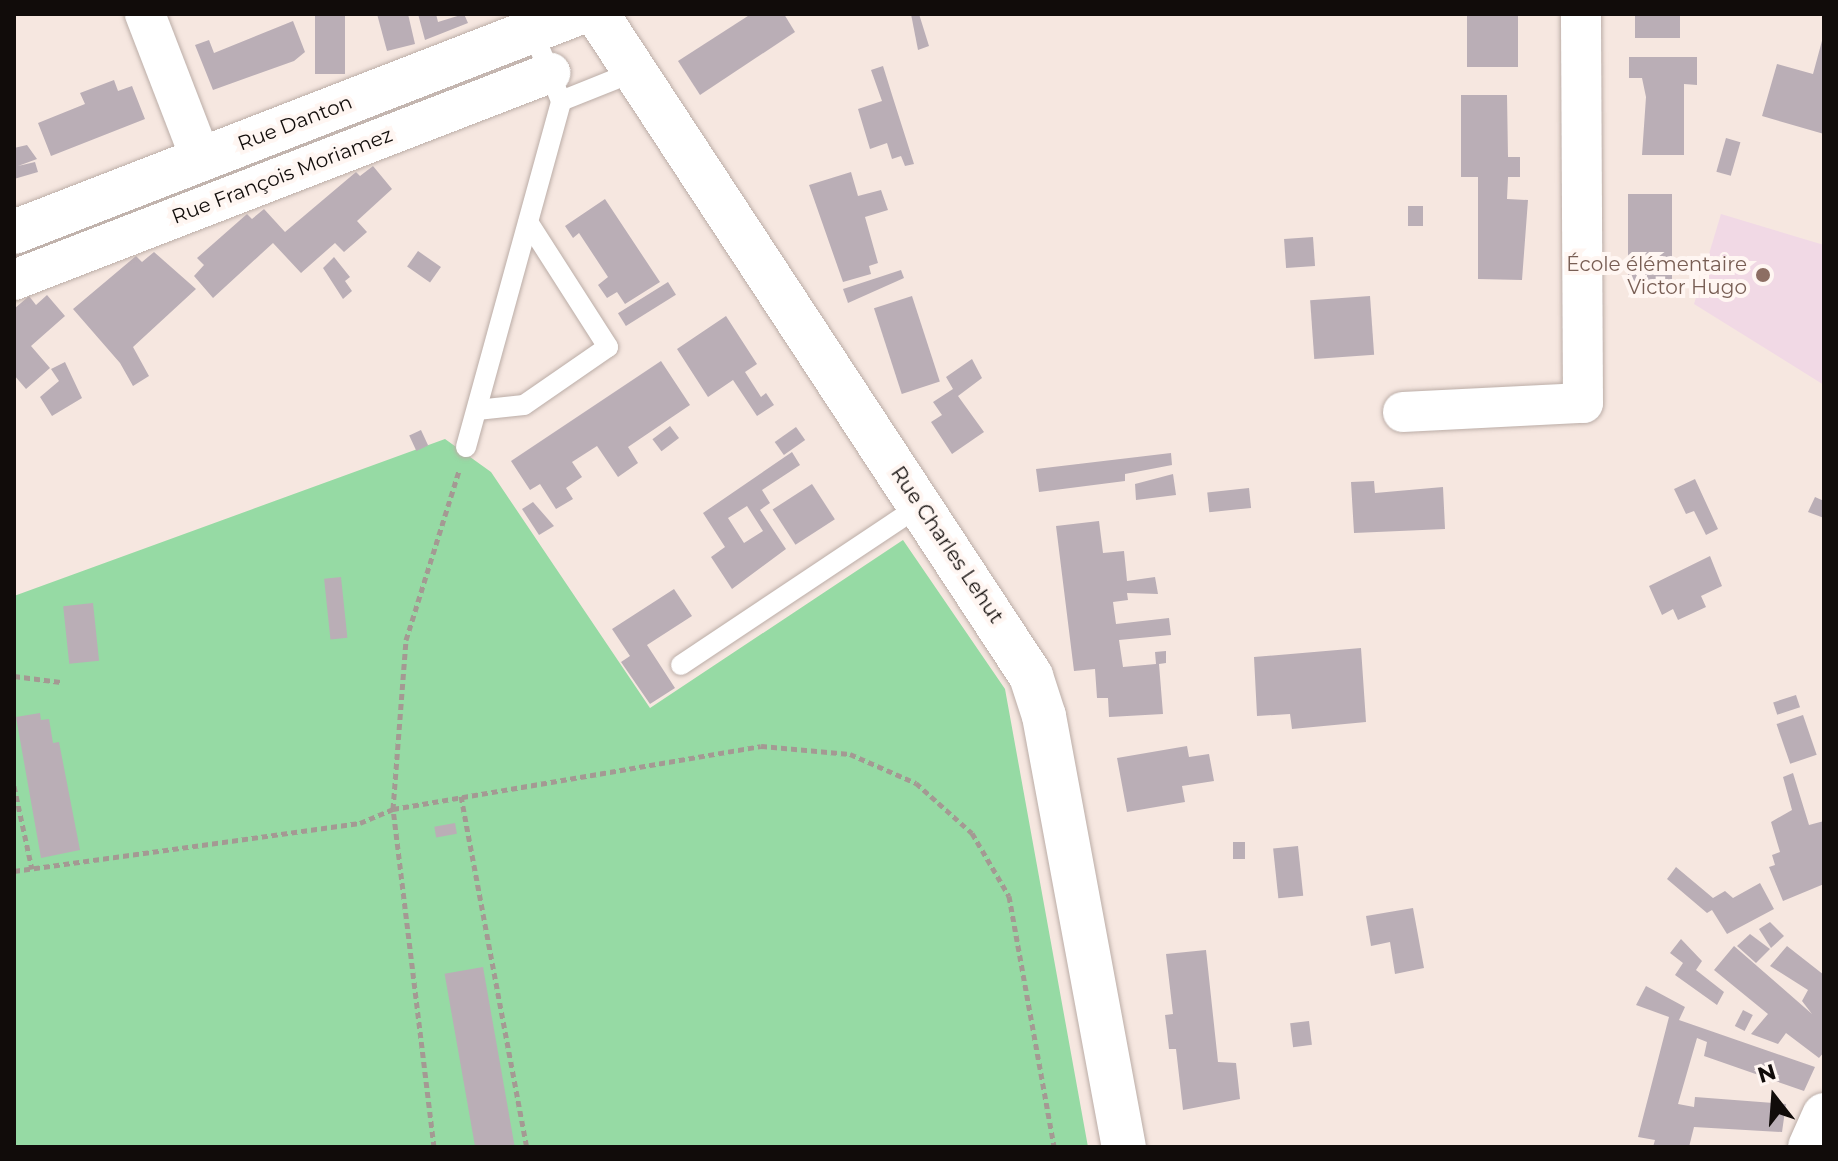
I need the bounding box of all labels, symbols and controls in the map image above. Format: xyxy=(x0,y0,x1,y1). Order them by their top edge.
street label: Rue Danton xyxy=(234,90,356,156)
street label: Rue François Moriamez xyxy=(168,123,396,229)
place label: École élémentaire Victor Hugo xyxy=(1566,252,1747,299)
marker: École élémentaire Victor Hugo xyxy=(1754,266,1772,284)
street label: Rue Charles Lehut xyxy=(886,462,1008,628)
north arrow xyxy=(1734,1057,1814,1137)
text: N xyxy=(1754,1058,1779,1089)

